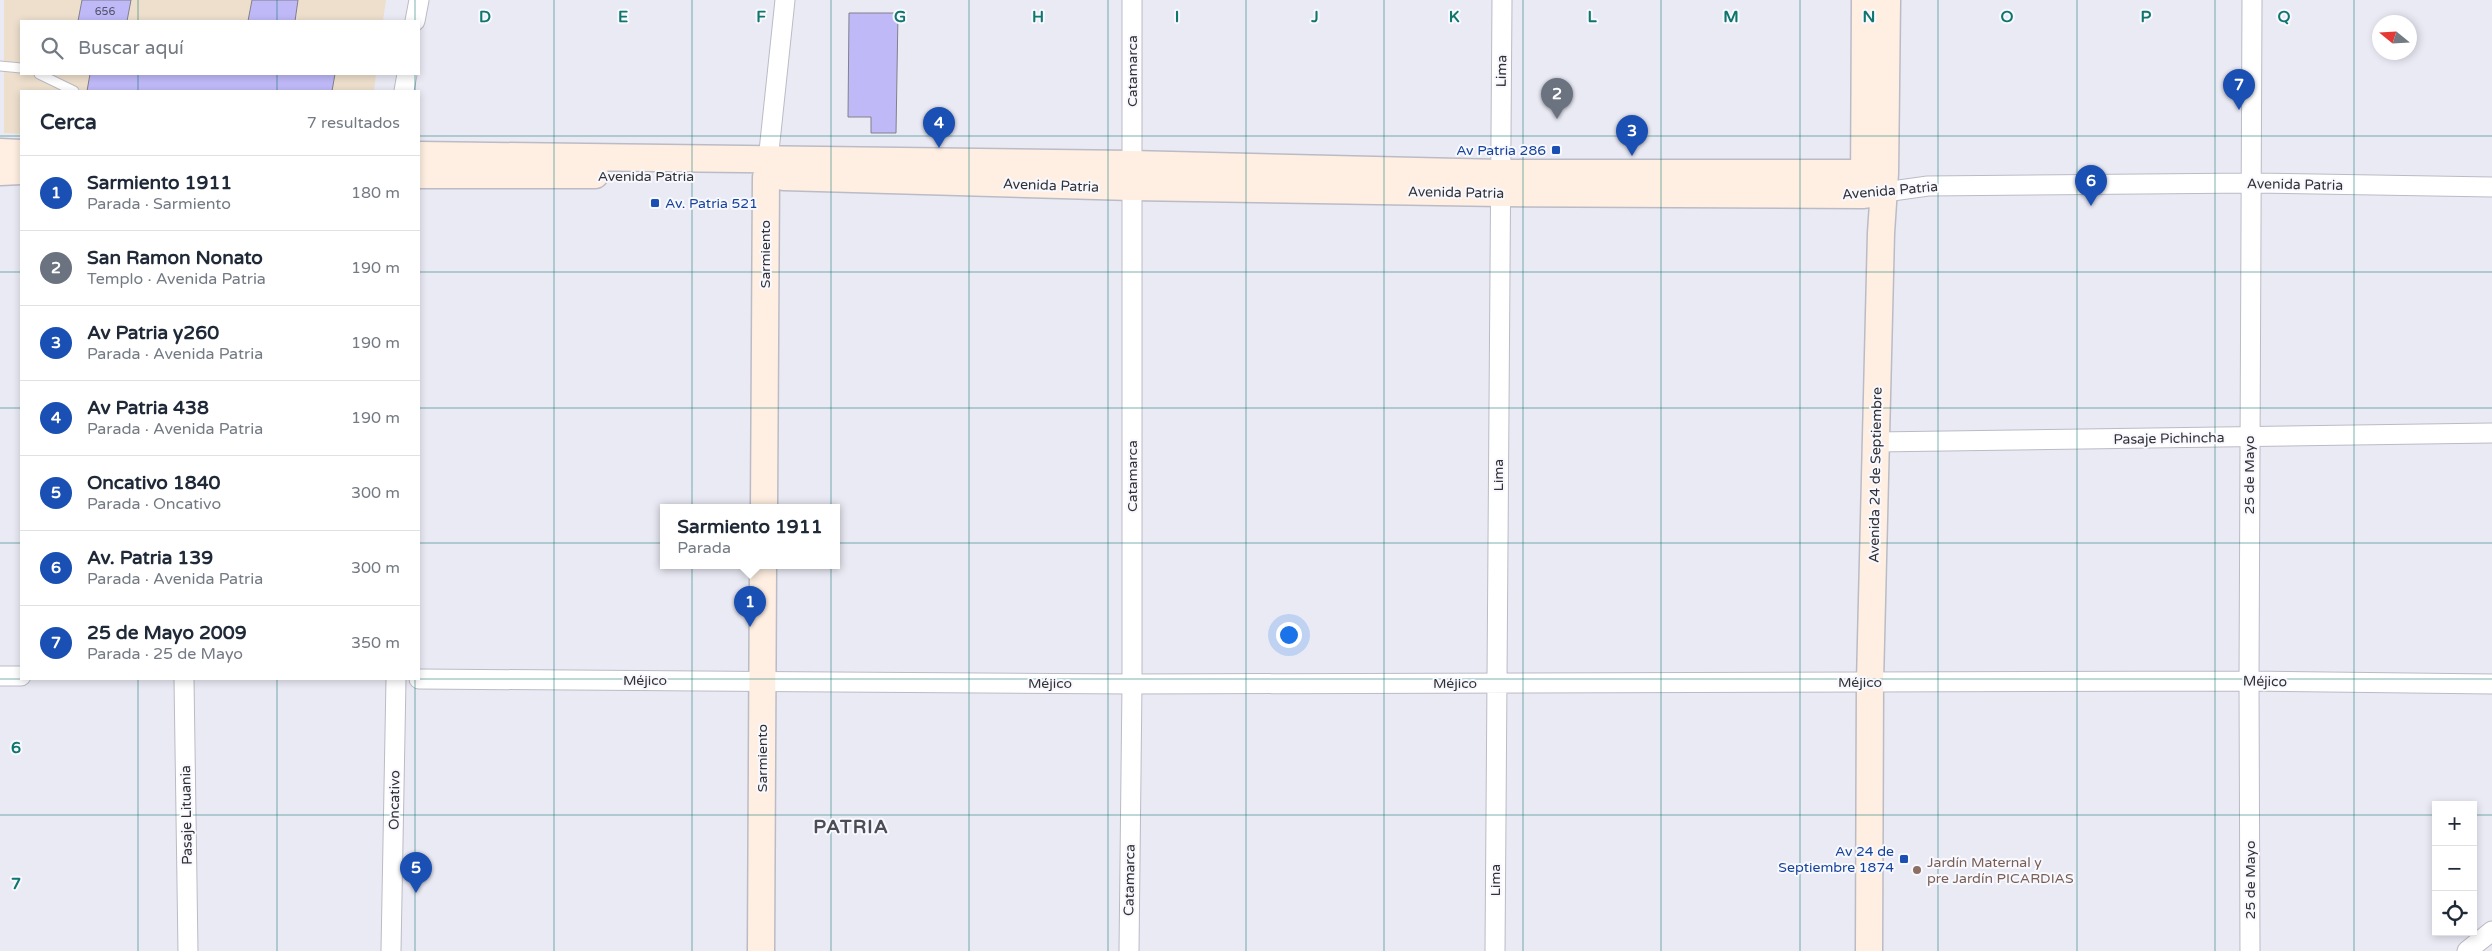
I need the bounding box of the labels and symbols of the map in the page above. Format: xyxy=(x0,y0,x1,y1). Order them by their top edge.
house number: 656 xyxy=(95,5,115,18)
text: D xyxy=(479,7,491,27)
text: E xyxy=(618,7,628,27)
text: F xyxy=(756,7,766,27)
text: G xyxy=(894,7,906,27)
text: H xyxy=(1032,7,1044,27)
text: I xyxy=(1175,7,1179,27)
text: J xyxy=(1310,7,1319,27)
text: K xyxy=(1449,7,1460,27)
text: L xyxy=(1587,7,1597,27)
text: M xyxy=(1723,7,1739,27)
text: N xyxy=(1863,7,1875,27)
text: O xyxy=(2001,7,2014,27)
text: P xyxy=(2141,7,2152,27)
text: Q xyxy=(2278,7,2291,27)
north arrow xyxy=(2372,15,2417,60)
street label: Catamarca xyxy=(1124,35,1141,107)
street label: Lima xyxy=(1493,55,1510,87)
pin: 7 xyxy=(2223,69,2255,110)
pin: 2 xyxy=(1541,78,1573,119)
pin: 4 xyxy=(923,107,955,148)
pin: 3 xyxy=(1616,115,1648,156)
place label: Av Patria 286 xyxy=(1456,142,1546,159)
marker: Av Patria 286 xyxy=(1550,144,1562,156)
pin: 6 xyxy=(2075,165,2107,206)
street label: Avenida Patria xyxy=(598,168,694,185)
street label: Avenida Patria xyxy=(1003,175,1099,196)
street label: Avenida Patria xyxy=(2247,175,2343,194)
street label: Avenida Patria xyxy=(1841,178,1939,203)
street label: Avenida Patria xyxy=(1408,183,1504,202)
place label: Av. Patria 521 xyxy=(665,195,758,212)
marker: Av. Patria 521 xyxy=(649,197,661,209)
street label: Sarmiento xyxy=(757,220,774,288)
street label: Avenida 24 de Septiembre xyxy=(1865,387,1886,563)
street label: Pasaje Pichincha xyxy=(2113,429,2225,448)
street label: 25 de Mayo xyxy=(2241,436,2258,514)
street label: Catamarca xyxy=(1124,440,1141,512)
street label: Lima xyxy=(1490,459,1507,491)
pin: 1 xyxy=(734,586,766,627)
your location xyxy=(1276,622,1302,648)
street label: Méjico xyxy=(623,672,667,689)
street label: Méjico xyxy=(2243,673,2287,690)
street label: Méjico xyxy=(1838,674,1882,691)
street label: Méjico xyxy=(1028,675,1072,692)
street label: Méjico xyxy=(1433,675,1477,692)
street label: Sarmiento xyxy=(754,724,771,792)
text: 6 xyxy=(11,738,21,758)
street label: Pasaje Lituania xyxy=(177,765,196,865)
street label: Oncativo xyxy=(385,770,404,830)
district label: PATRIA xyxy=(813,816,889,838)
street label: 25 de Mayo xyxy=(2242,841,2259,919)
place label: Av 24 de Septiembre 1874 xyxy=(1778,843,1894,876)
street label: Catamarca xyxy=(1120,844,1139,916)
pin: 5 xyxy=(400,852,432,893)
marker: Av 24 de Septiembre 1874 xyxy=(1898,853,1910,865)
place label: Jardín Maternal y pre Jardín PICARDIAS xyxy=(1927,854,2074,887)
street label: Lima xyxy=(1487,864,1504,896)
marker: Jardín Maternal y pre Jardín PICARDIAS xyxy=(1911,864,1923,876)
text: 7 xyxy=(11,874,21,894)

